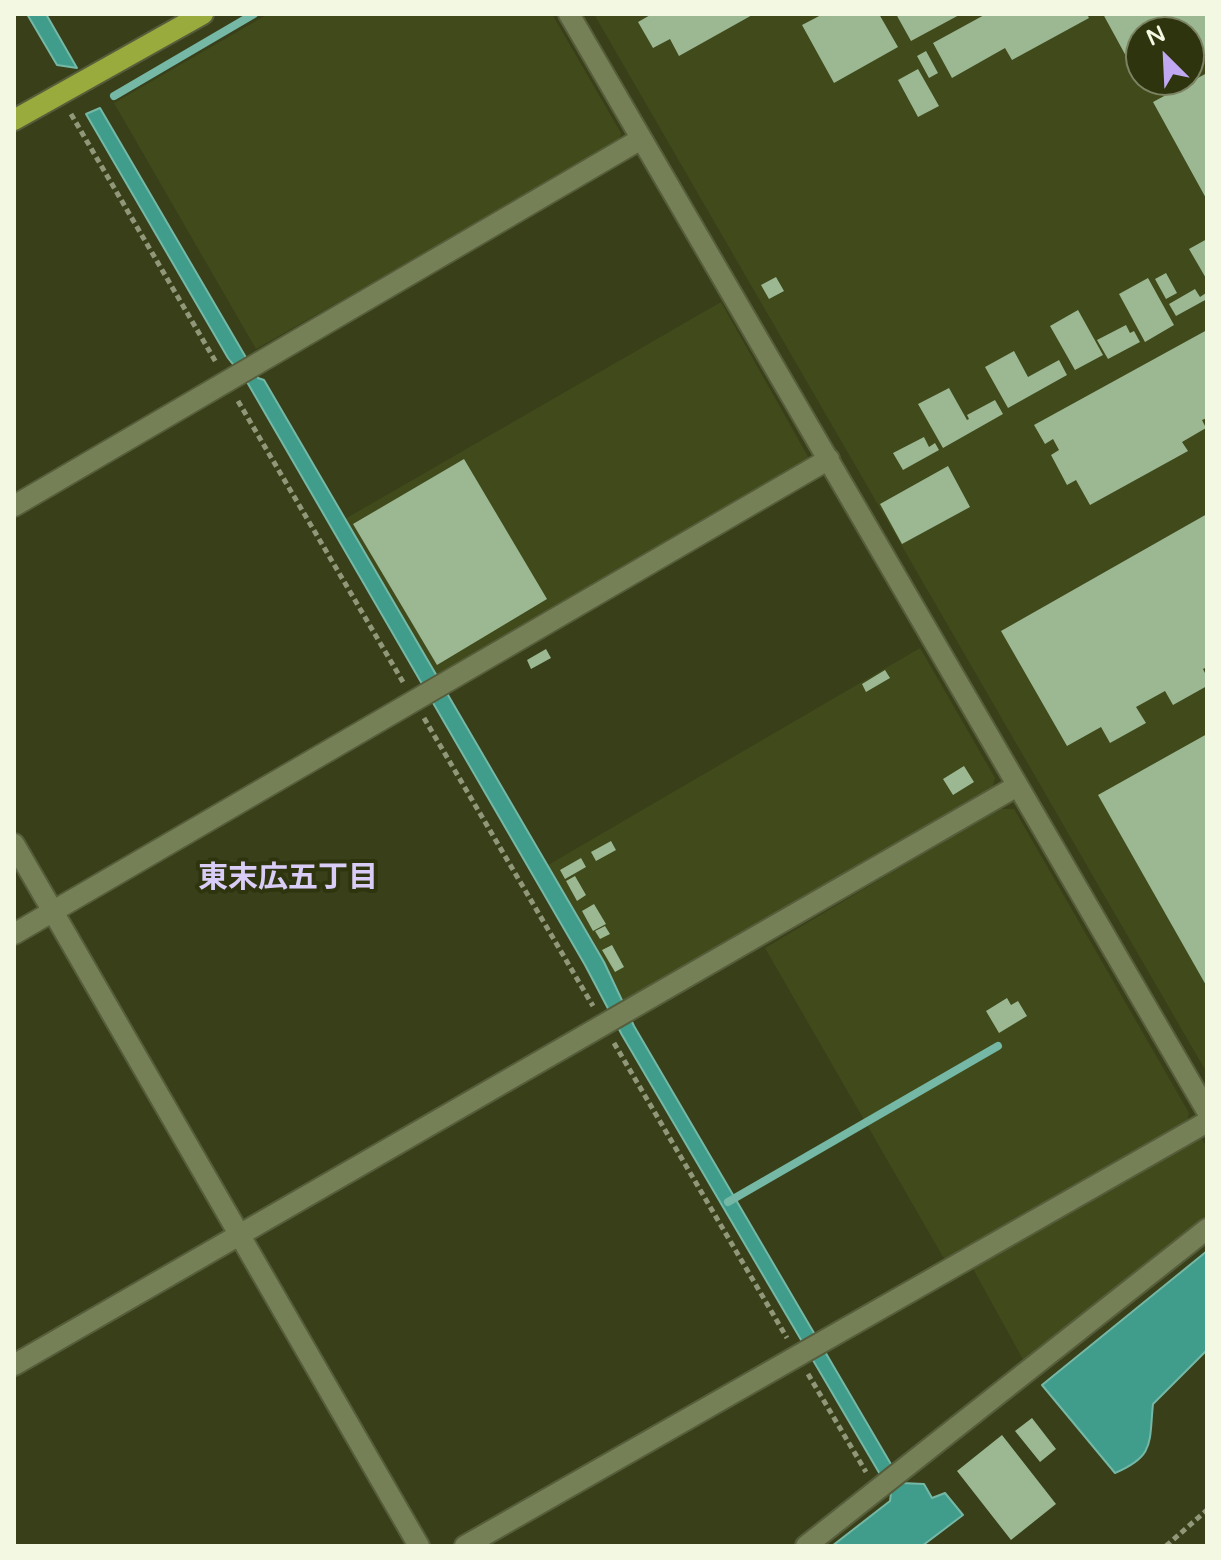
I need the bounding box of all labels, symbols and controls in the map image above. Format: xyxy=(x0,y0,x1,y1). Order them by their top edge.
north arrow xyxy=(1125,16,1205,96)
text: N xyxy=(1143,20,1169,51)
district label: 東末広五丁目 xyxy=(198,861,378,897)

